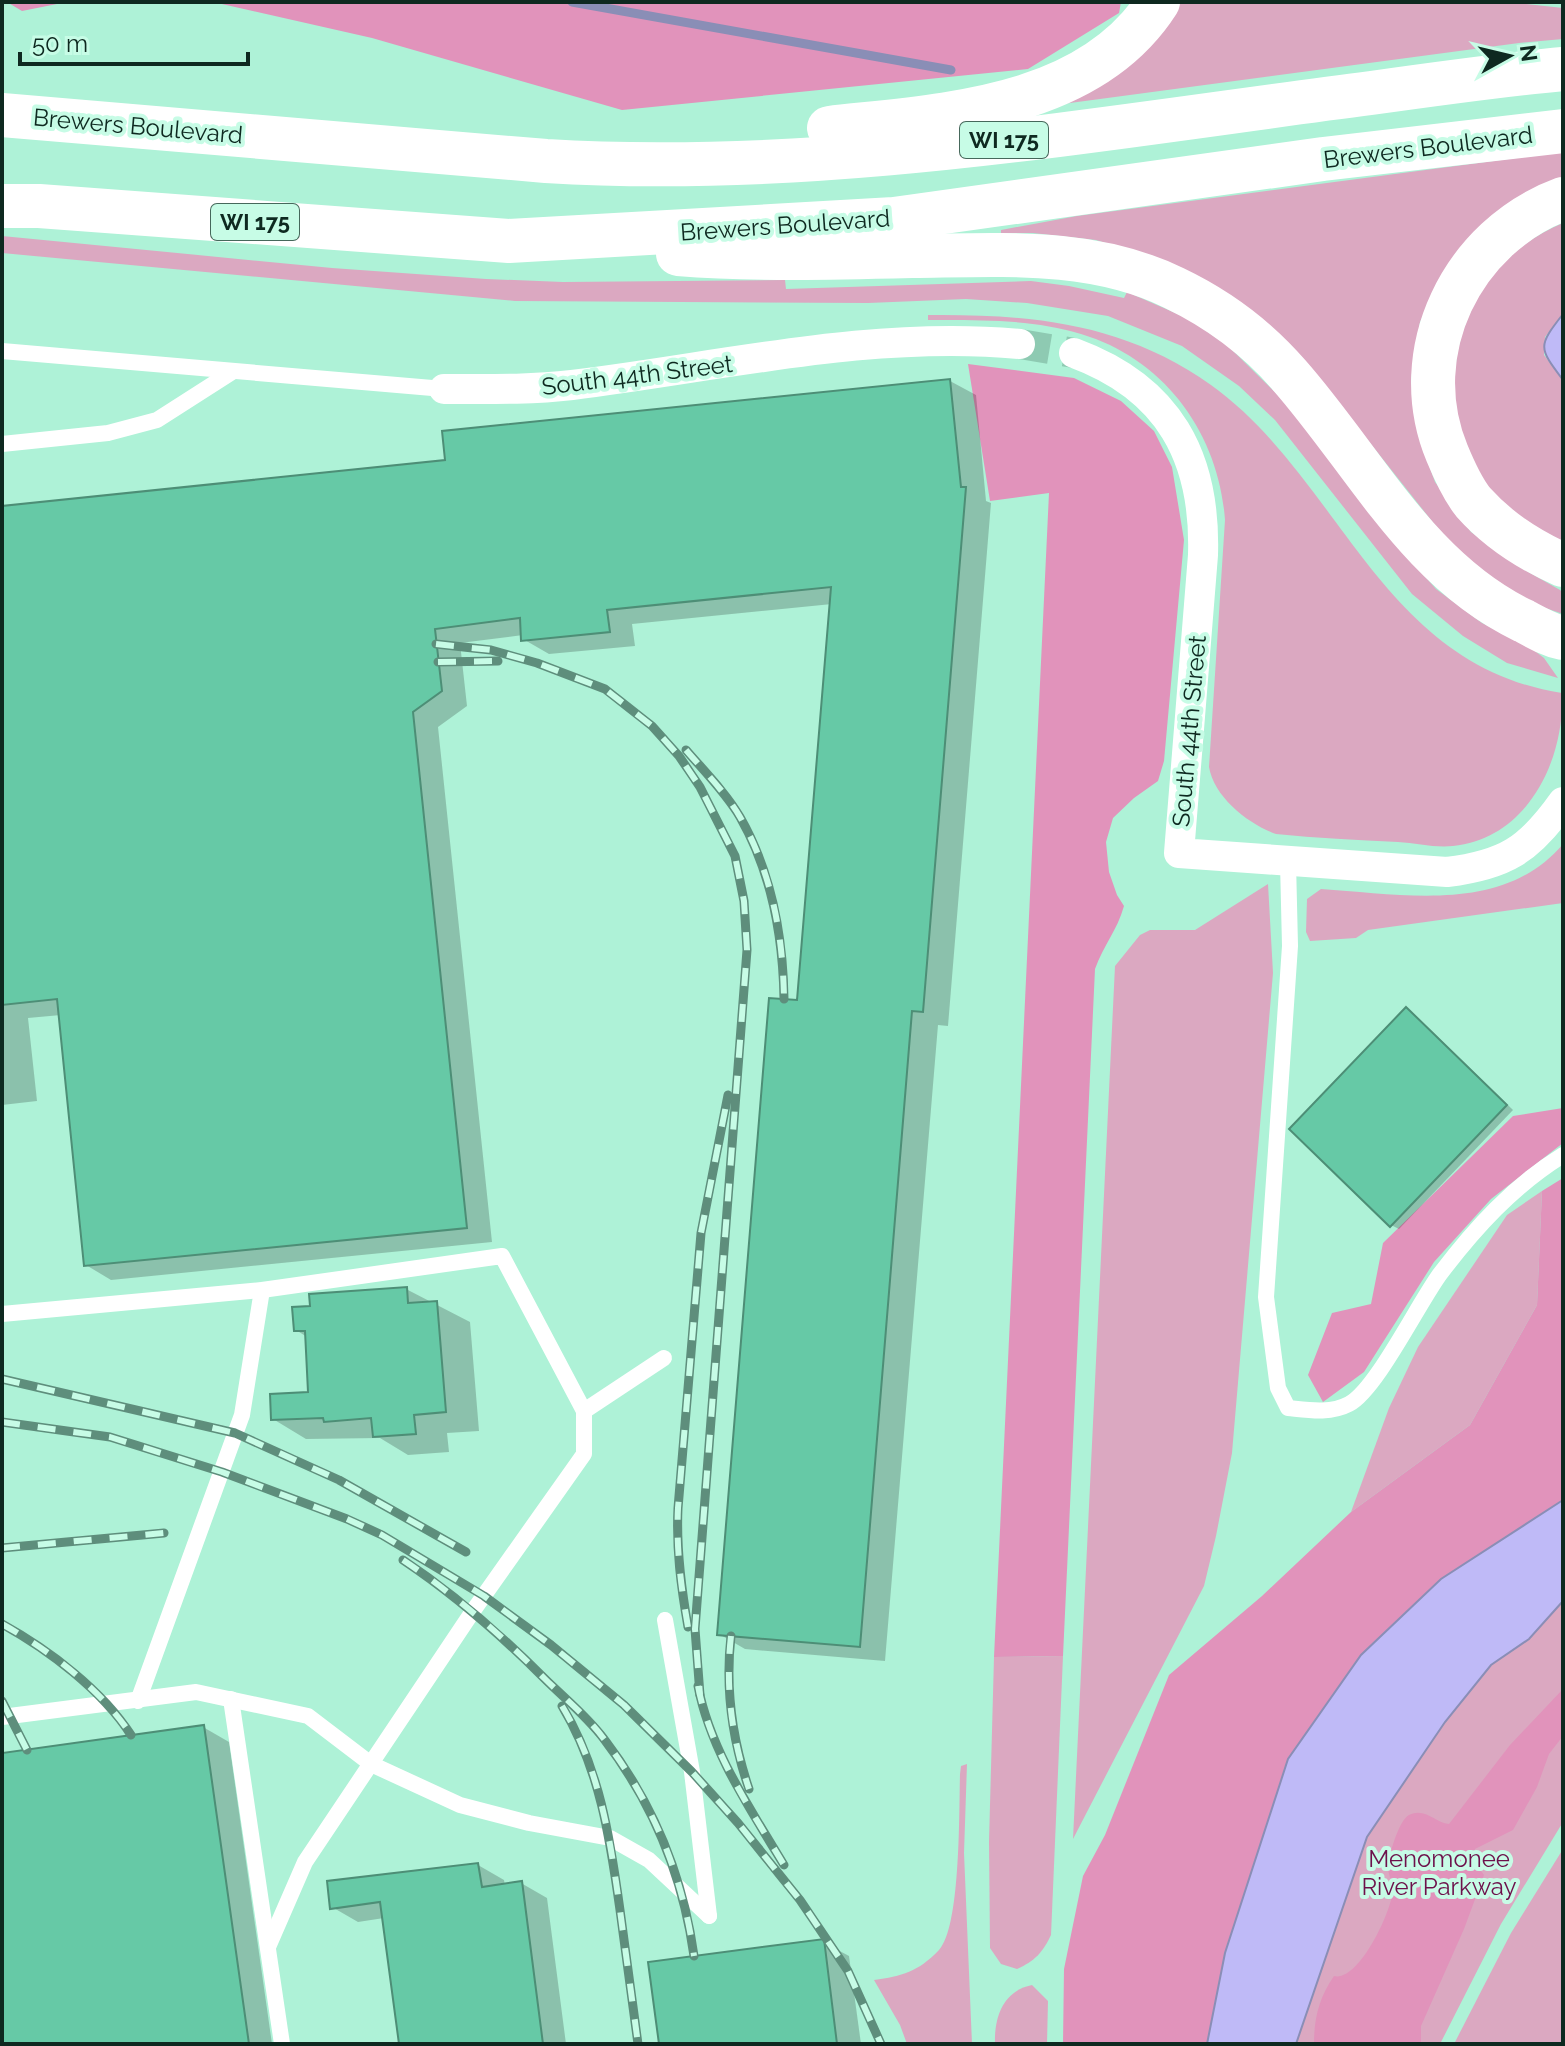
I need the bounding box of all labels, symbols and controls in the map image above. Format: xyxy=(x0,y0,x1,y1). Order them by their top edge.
scale bar xyxy=(20,16,248,66)
north arrow xyxy=(1469,16,1549,96)
text: 50 m xyxy=(32,29,88,58)
text: N xyxy=(1515,43,1543,63)
street label: Brewers Boulevard xyxy=(32,102,244,150)
street label: Brewers Boulevard xyxy=(1322,120,1534,174)
road number: WI 175 xyxy=(960,122,1048,158)
street label: Brewers Boulevard xyxy=(679,203,891,247)
road number: WI 175 xyxy=(211,204,299,240)
street label: South 44th Street xyxy=(540,349,734,401)
street label: South 44th Street xyxy=(1166,634,1212,828)
park label: Menomonee River Parkway xyxy=(1361,1844,1517,1901)

